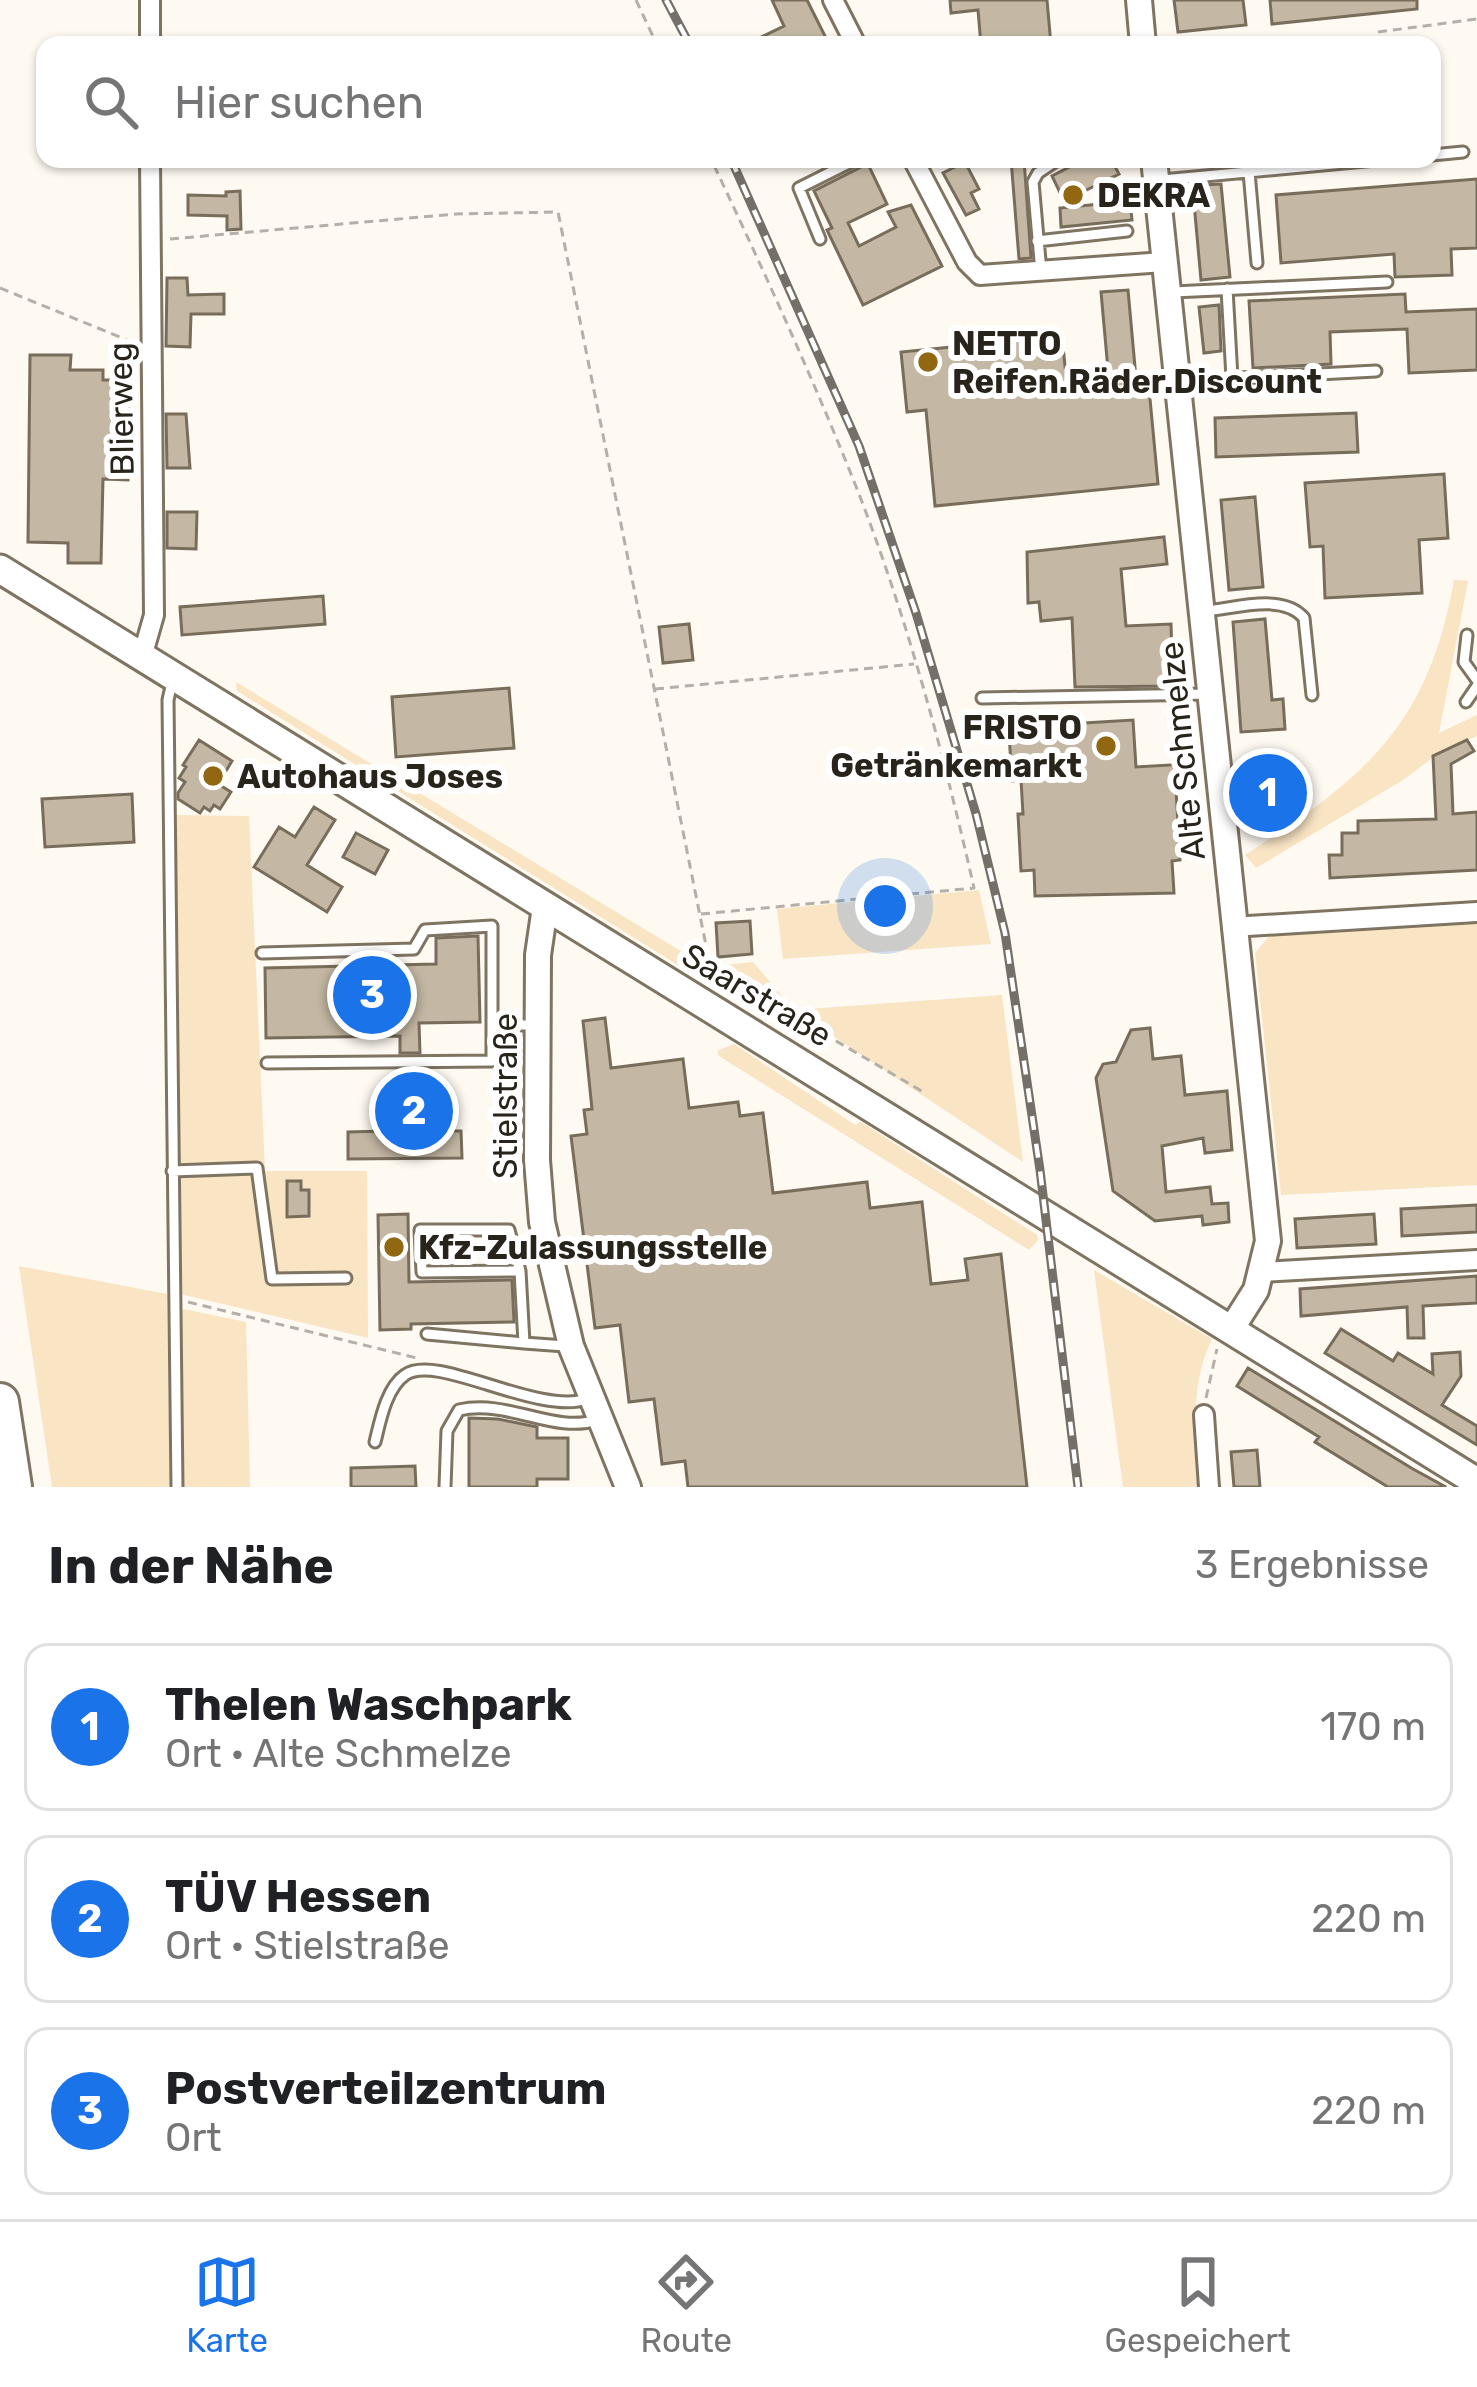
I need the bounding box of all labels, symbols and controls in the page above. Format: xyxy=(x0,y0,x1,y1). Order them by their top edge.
search box xyxy=(36,36,1441,168)
icon: search xyxy=(78,69,144,135)
text: Hier suchen xyxy=(174,76,424,129)
place label: DEKRA xyxy=(1097,176,1210,215)
marker: DEKRA xyxy=(1060,182,1086,208)
place label: NETTO Reifen.Räder.Discount xyxy=(952,324,1322,401)
street label: Blierweg xyxy=(100,342,142,476)
marker: NETTO Reifen.Räder.Discount xyxy=(915,349,941,375)
street label: Alte Schmelze xyxy=(1151,640,1213,862)
place label: FRISTO Getränkemarkt xyxy=(830,708,1082,785)
marker: FRISTO Getränkemarkt xyxy=(1093,733,1119,759)
pin: 1 xyxy=(1229,748,1307,838)
place label: Autohaus Joses xyxy=(237,757,503,796)
marker: Autohaus Joses xyxy=(200,763,226,789)
your location xyxy=(855,876,915,936)
street label: Saarstraße xyxy=(675,935,839,1055)
pin: 3 xyxy=(333,950,411,1040)
street label: Stielstraße xyxy=(486,1013,525,1179)
pin: 2 xyxy=(375,1066,453,1156)
place label: Kfz-Zulassungsstelle xyxy=(418,1228,767,1267)
marker: Kfz-Zulassungsstelle xyxy=(381,1234,407,1260)
text: In der Nähe xyxy=(48,1535,334,1596)
text: 3 Ergebnisse xyxy=(1195,1542,1429,1588)
text: Thelen Waschpark xyxy=(165,1678,572,1731)
text: 1 xyxy=(80,1704,100,1750)
text: 170 m xyxy=(1320,1704,1426,1750)
text: Ort · Alte Schmelze xyxy=(165,1731,512,1777)
text: TÜV Hessen xyxy=(165,1870,431,1923)
text: 2 xyxy=(77,1896,103,1942)
text: 220 m xyxy=(1311,1896,1426,1942)
text: Ort · Stielstraße xyxy=(165,1923,450,1969)
text: Postverteilzentrum xyxy=(165,2062,607,2115)
text: 3 xyxy=(77,2088,103,2134)
text: 220 m xyxy=(1311,2088,1426,2134)
text: Ort xyxy=(165,2115,221,2161)
tab: Karte xyxy=(186,2249,268,2360)
tab: Route xyxy=(640,2249,732,2360)
tab: Gespeichert xyxy=(1105,2249,1291,2360)

